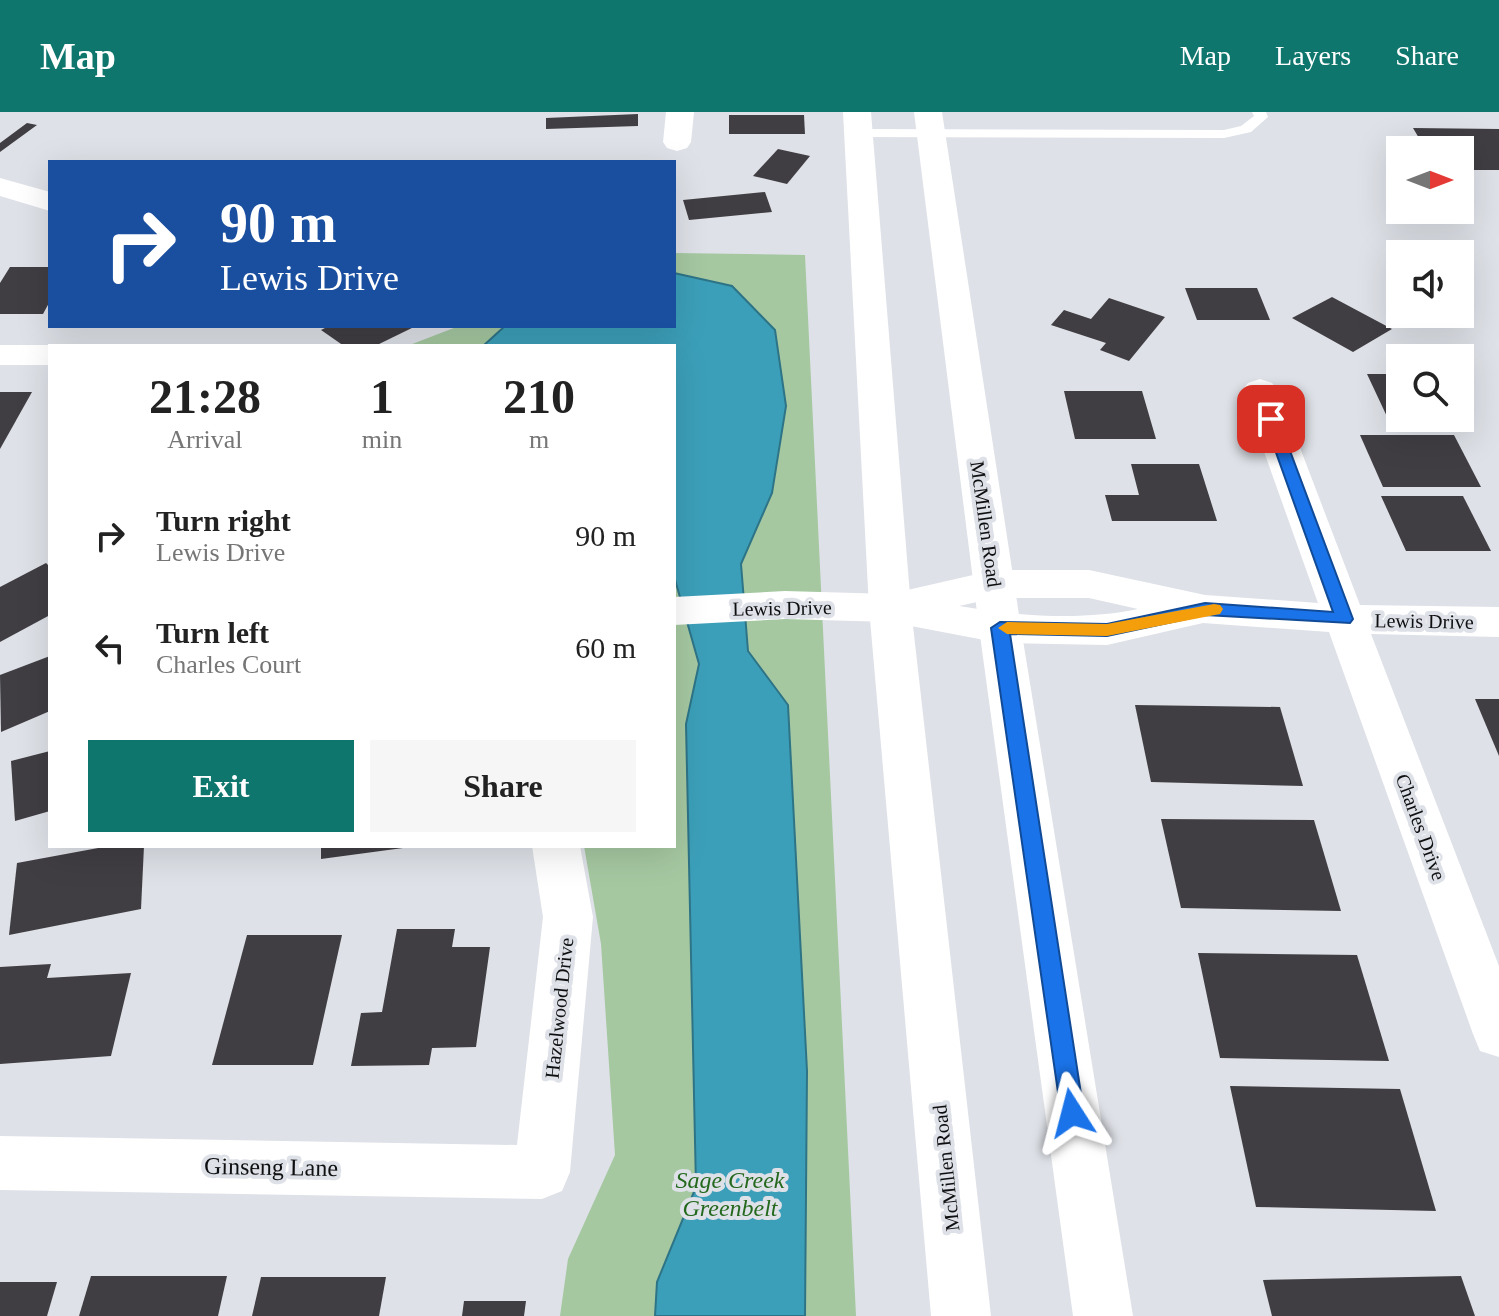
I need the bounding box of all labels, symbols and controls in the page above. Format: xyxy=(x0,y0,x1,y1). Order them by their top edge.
text: Map xyxy=(40,35,116,77)
text: Map xyxy=(1180,40,1231,71)
text: Layers xyxy=(1275,40,1351,71)
text: Share xyxy=(1395,40,1459,71)
north arrow xyxy=(1386,136,1474,224)
map controls xyxy=(1386,136,1474,432)
icon: right xyxy=(88,192,192,296)
text: 90 m xyxy=(220,192,337,254)
button: sound xyxy=(1386,240,1474,328)
text: Lewis Drive xyxy=(220,258,399,298)
button: search xyxy=(1386,344,1474,432)
text: 21:28 xyxy=(149,370,261,423)
text: 1 xyxy=(370,370,394,423)
text: 210 xyxy=(503,370,575,423)
pin xyxy=(1237,385,1305,453)
icon: arrive xyxy=(1249,397,1293,441)
text: Arrival xyxy=(167,425,242,454)
text: min xyxy=(362,425,402,454)
text: m xyxy=(529,425,549,454)
street label: McMillen Road xyxy=(966,459,1006,589)
text: Turn right xyxy=(156,504,291,537)
icon: right xyxy=(88,514,132,558)
text: 90 m xyxy=(575,519,636,552)
text: Lewis Drive xyxy=(156,538,285,567)
street label: Lewis Drive xyxy=(732,596,832,620)
street label: Lewis Drive xyxy=(1374,609,1474,633)
text: Turn left xyxy=(156,616,269,649)
icon: left xyxy=(88,626,132,670)
text: 60 m xyxy=(575,631,636,664)
text: Charles Court xyxy=(156,650,301,679)
button: Exit xyxy=(88,740,354,832)
button: Share xyxy=(370,740,636,832)
street label: Charles Drive xyxy=(1392,771,1450,883)
street label: Hazelwood Drive xyxy=(541,936,577,1080)
position arrow xyxy=(1030,1071,1114,1155)
street label: McMillen Road xyxy=(928,1104,964,1232)
street label: Ginseng Lane xyxy=(204,1153,338,1181)
park label: Sage Creek Greenbelt xyxy=(675,1167,785,1221)

